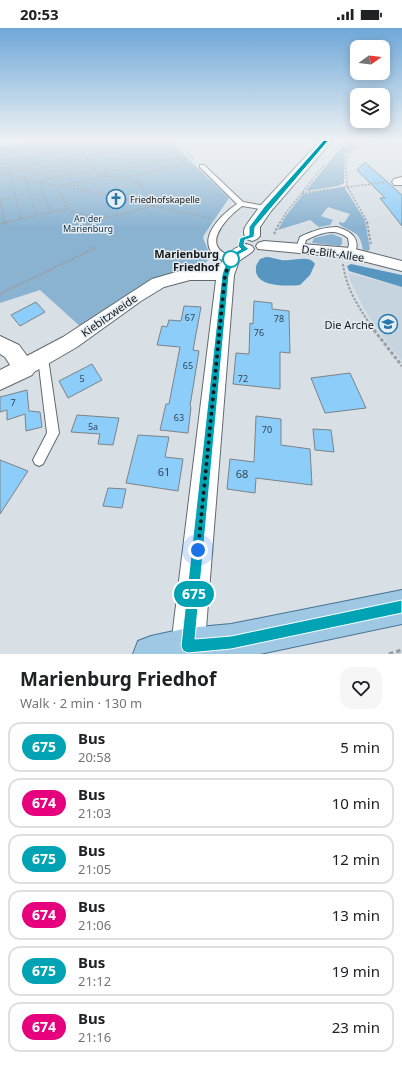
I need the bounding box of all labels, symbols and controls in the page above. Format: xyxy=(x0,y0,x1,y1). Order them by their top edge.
text: 20:53 xyxy=(20,4,59,24)
north arrow xyxy=(350,40,390,80)
map controls xyxy=(350,40,390,128)
button: layers xyxy=(350,88,390,128)
church icon: Friedhofskapelle xyxy=(105,188,127,210)
place label: Friedhofskapelle xyxy=(130,193,200,206)
park label: An der Marienburg xyxy=(63,212,113,235)
street label: De-Bilt-Allee xyxy=(301,241,365,265)
place label: Marienburg Friedhof xyxy=(154,246,220,274)
marker: Marienburg Friedhof xyxy=(222,250,240,268)
street label: Kiebitzweide xyxy=(78,290,140,340)
house number: 67 xyxy=(185,311,195,324)
house number: 78 xyxy=(274,312,284,325)
school or university icon: Die Arche xyxy=(377,313,399,335)
place label: Die Arche xyxy=(324,317,374,332)
house number: 76 xyxy=(254,326,264,339)
house number: 65 xyxy=(183,359,193,372)
house number: 5 xyxy=(79,372,85,385)
house number: 72 xyxy=(238,372,248,385)
house number: 7 xyxy=(10,396,16,409)
house number: 63 xyxy=(174,411,184,424)
house number: 5a xyxy=(88,420,98,433)
house number: 70 xyxy=(262,423,272,436)
house number: 61 xyxy=(158,464,170,479)
house number: 68 xyxy=(236,466,248,481)
your location xyxy=(188,540,208,560)
line badge: 675 xyxy=(171,581,217,607)
text: 675 xyxy=(182,584,206,603)
text: Marienburg Friedhof xyxy=(20,666,216,692)
button: heart xyxy=(340,667,382,709)
text: Walk · 2 min · 130 m xyxy=(20,694,142,712)
text: Bus xyxy=(78,728,105,748)
text: 675 xyxy=(32,737,56,756)
text: 5 min xyxy=(340,737,380,757)
text: 20:58 xyxy=(78,748,111,766)
text: Bus xyxy=(78,784,105,804)
text: 674 xyxy=(32,793,56,812)
text: 10 min xyxy=(332,793,380,813)
text: 21:03 xyxy=(78,804,111,822)
text: Bus xyxy=(78,840,105,860)
text: 675 xyxy=(32,849,56,868)
text: 12 min xyxy=(332,849,380,869)
text: 21:05 xyxy=(78,860,111,878)
text: Bus xyxy=(78,896,105,916)
text: 674 xyxy=(32,905,56,924)
text: 13 min xyxy=(332,905,380,925)
text: 21:06 xyxy=(78,916,111,934)
text: Bus xyxy=(78,952,105,972)
text: 675 xyxy=(32,961,56,980)
text: 19 min xyxy=(332,961,380,981)
text: 21:12 xyxy=(78,972,111,990)
text: Bus xyxy=(78,1008,105,1028)
text: 674 xyxy=(32,1017,56,1036)
text: 23 min xyxy=(332,1017,380,1037)
text: 21:16 xyxy=(78,1028,111,1046)

